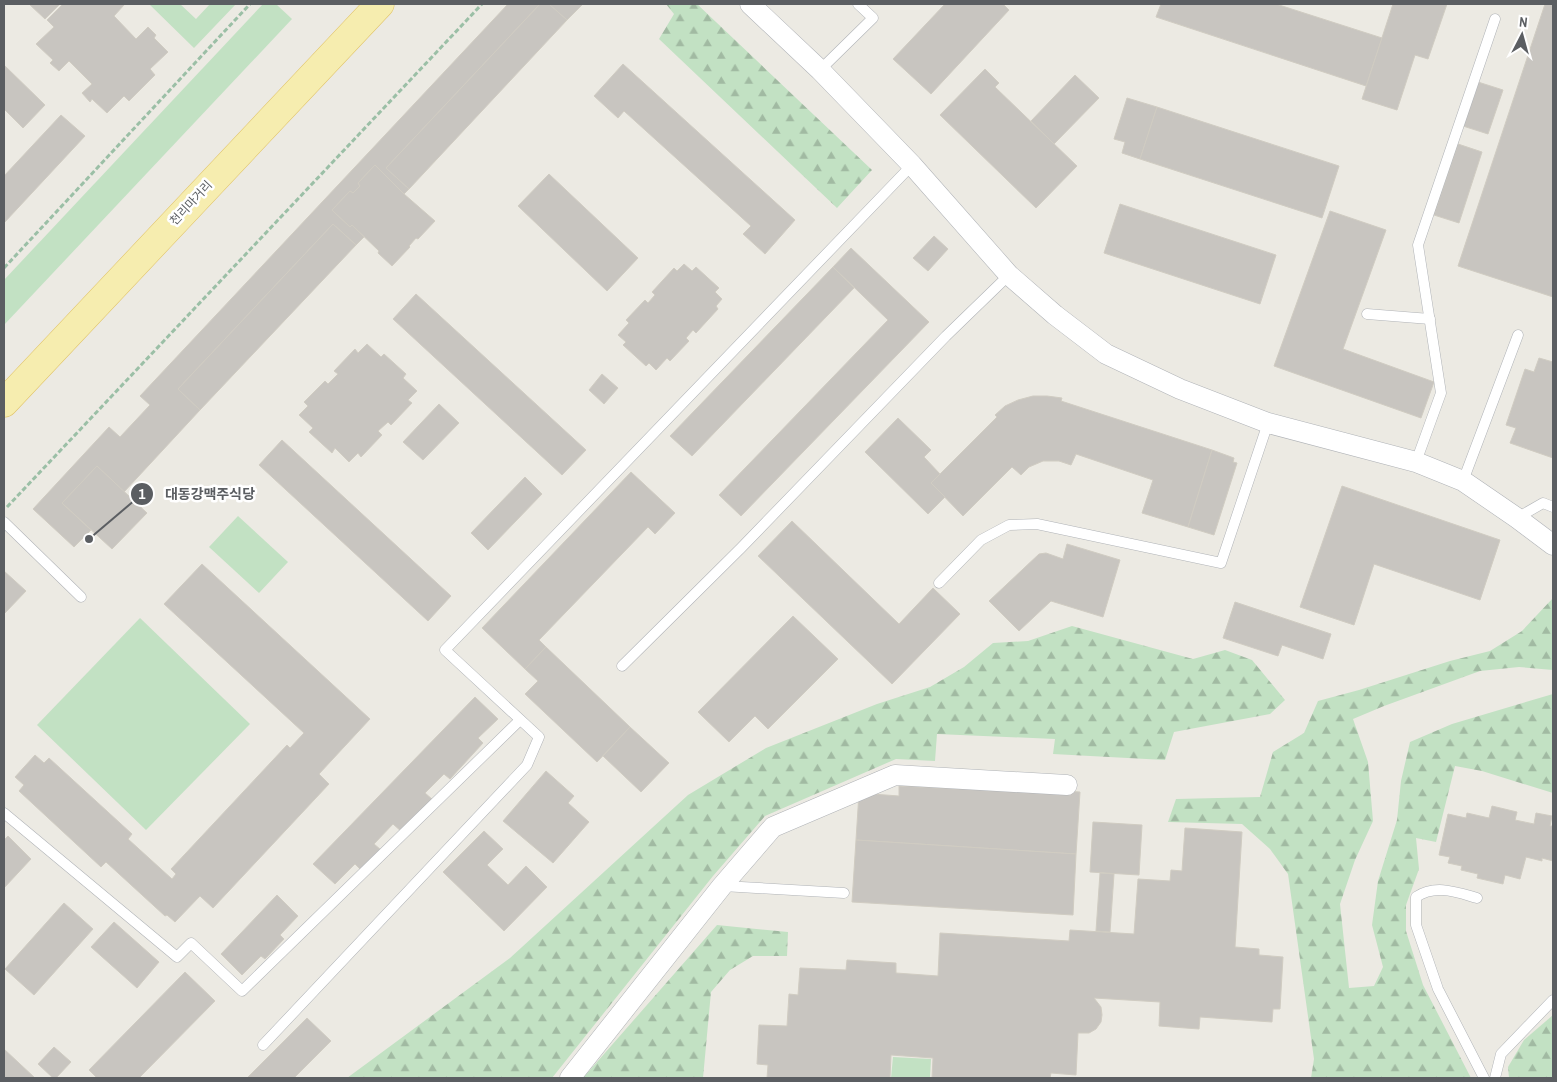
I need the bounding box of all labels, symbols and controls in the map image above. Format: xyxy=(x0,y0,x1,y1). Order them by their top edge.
north arrow xyxy=(1497,10,1547,60)
text: N xyxy=(1518,13,1528,31)
street label: 천리마거리 xyxy=(166,177,216,229)
callout: 대동강맥주식당 xyxy=(130,479,265,508)
text: 1 xyxy=(139,483,146,504)
text: 대동강맥주식당 xyxy=(165,485,255,503)

